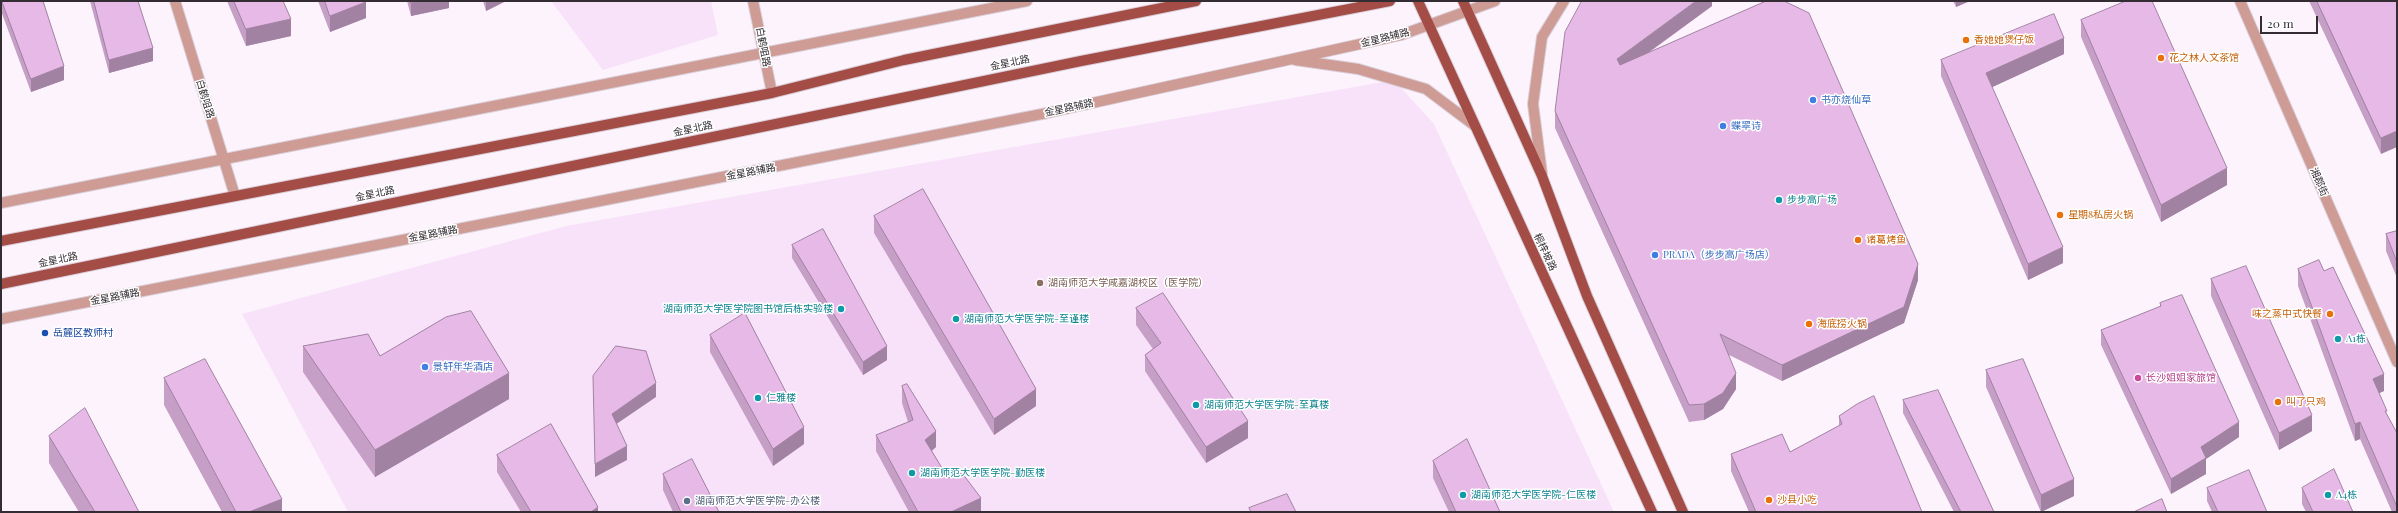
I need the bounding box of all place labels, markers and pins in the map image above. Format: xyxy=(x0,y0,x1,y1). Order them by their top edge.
place label: 香她她煲仔饭 xyxy=(1974,34,2034,46)
marker: 香她她煲仔饭 xyxy=(1961,35,1971,45)
place label: 花之林人文茶馆 xyxy=(2169,52,2239,64)
marker: 花之林人文茶馆 xyxy=(2156,53,2166,63)
place label: 书亦烧仙草 xyxy=(1821,94,1871,106)
marker: 书亦烧仙草 xyxy=(1808,95,1818,105)
place label: 蝶翠诗 xyxy=(1731,120,1761,132)
marker: 蝶翠诗 xyxy=(1718,121,1728,131)
place label: 步步高广场 xyxy=(1787,194,1837,206)
marker: 步步高广场 xyxy=(1774,195,1784,205)
place label: 星期8私房火锅 xyxy=(2068,209,2133,221)
marker: 星期8私房火锅 xyxy=(2055,210,2065,220)
place label: 诸葛烤鱼 xyxy=(1866,234,1906,246)
marker: 诸葛烤鱼 xyxy=(1853,235,1863,245)
place label: PRADA（步步高广场店） xyxy=(1663,249,1775,261)
marker: PRADA（步步高广场店） xyxy=(1650,250,1660,260)
place label: 湖南师范大学咸嘉湖校区（医学院） xyxy=(1048,277,1208,289)
marker: 湖南师范大学咸嘉湖校区（医学院） xyxy=(1035,278,1045,288)
place label: 湖南师范大学医学院图书馆后栋实验楼 xyxy=(663,303,833,315)
marker: 湖南师范大学医学院图书馆后栋实验楼 xyxy=(836,304,846,314)
place label: 味之蒸中式快餐 xyxy=(2252,308,2322,320)
marker: 味之蒸中式快餐 xyxy=(2325,309,2335,319)
place label: 湖南师范大学医学院-至谨楼 xyxy=(964,313,1089,325)
marker: 湖南师范大学医学院-至谨楼 xyxy=(951,314,961,324)
place label: 海底捞火锅 xyxy=(1817,318,1867,330)
marker: 海底捞火锅 xyxy=(1804,319,1814,329)
place label: 岳麓区教师村 xyxy=(53,327,113,339)
marker: 岳麓区教师村 xyxy=(40,328,50,338)
place label: A1栋 xyxy=(2346,333,2366,345)
marker: A1栋 xyxy=(2333,334,2343,344)
place label: 景轩年华酒店 xyxy=(433,361,493,373)
marker: 景轩年华酒店 xyxy=(420,362,430,372)
place label: 长沙姐姐家旅馆 xyxy=(2146,372,2216,384)
marker: 长沙姐姐家旅馆 xyxy=(2133,373,2143,383)
place label: 仁雅楼 xyxy=(766,392,796,404)
marker: 仁雅楼 xyxy=(753,393,763,403)
place label: 叫了只鸡 xyxy=(2286,396,2326,408)
marker: 叫了只鸡 xyxy=(2273,397,2283,407)
place label: 湖南师范大学医学院-至真楼 xyxy=(1204,399,1329,411)
marker: 湖南师范大学医学院-至真楼 xyxy=(1191,400,1201,410)
place label: 湖南师范大学医学院-勤医楼 xyxy=(920,467,1045,479)
marker: 湖南师范大学医学院-勤医楼 xyxy=(907,468,917,478)
place label: 湖南师范大学医学院-仁医楼 xyxy=(1471,489,1596,501)
place label: A4栋 xyxy=(2336,489,2357,501)
marker: 湖南师范大学医学院-仁医楼 xyxy=(1458,490,1468,500)
marker: A4栋 xyxy=(2323,490,2333,500)
place label: 沙县小吃 xyxy=(1777,494,1817,506)
place label: 湖南师范大学医学院-办公楼 xyxy=(695,495,820,507)
marker: 沙县小吃 xyxy=(1764,495,1774,505)
marker: 湖南师范大学医学院-办公楼 xyxy=(682,496,692,506)

